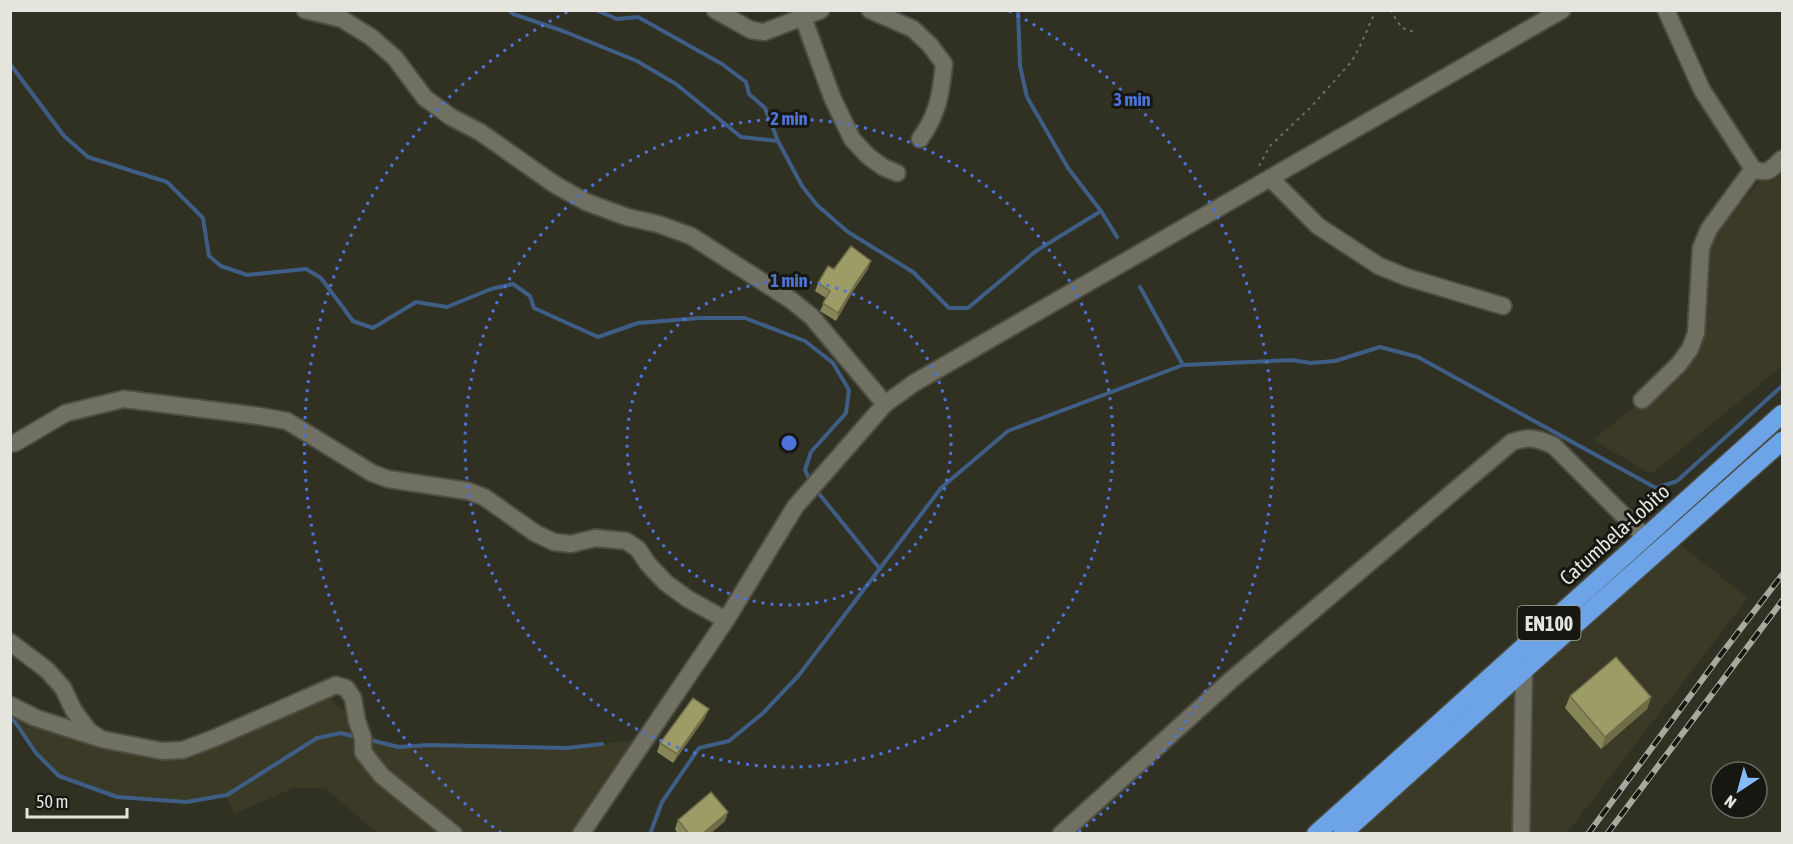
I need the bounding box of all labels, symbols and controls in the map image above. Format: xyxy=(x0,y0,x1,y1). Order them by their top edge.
text: 3 min xyxy=(1114,89,1151,110)
text: 2 min xyxy=(771,108,808,129)
text: 1 min xyxy=(771,270,808,291)
centre of rings xyxy=(779,433,799,453)
street label: Catumbela-Lobito xyxy=(1554,479,1674,589)
road number: EN100 xyxy=(1518,606,1580,640)
north arrow xyxy=(1709,760,1769,820)
scale bar xyxy=(27,781,128,819)
text: 50 m xyxy=(36,791,68,812)
text: N xyxy=(1721,792,1739,812)

